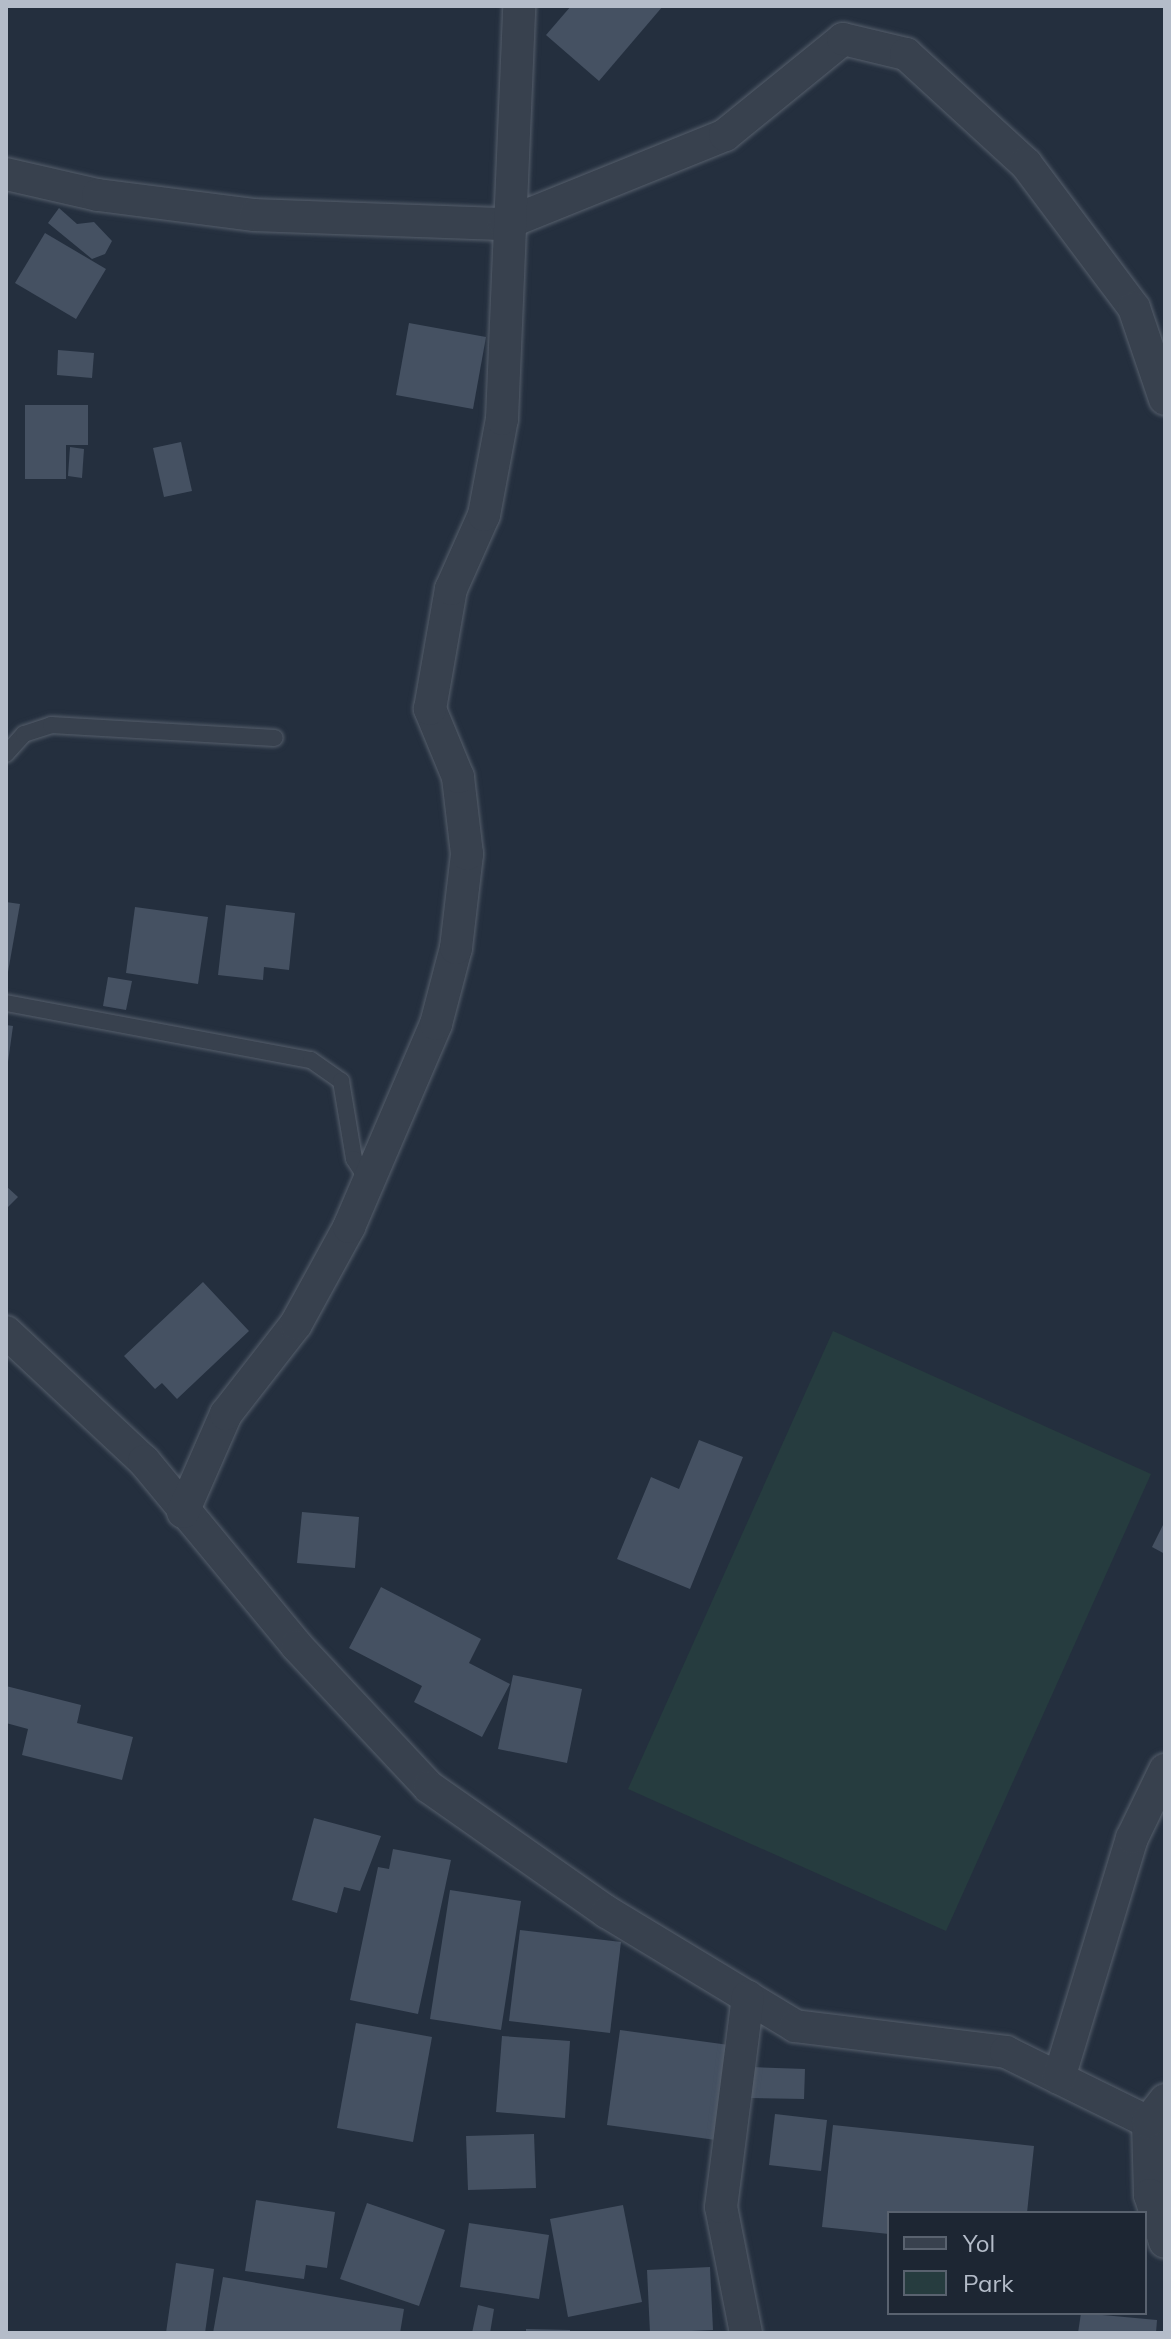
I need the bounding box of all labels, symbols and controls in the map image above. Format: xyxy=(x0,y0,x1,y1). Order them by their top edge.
legend xyxy=(887,2211,1147,2315)
text: Yol xyxy=(963,2228,995,2258)
text: Park xyxy=(963,2268,1014,2298)

